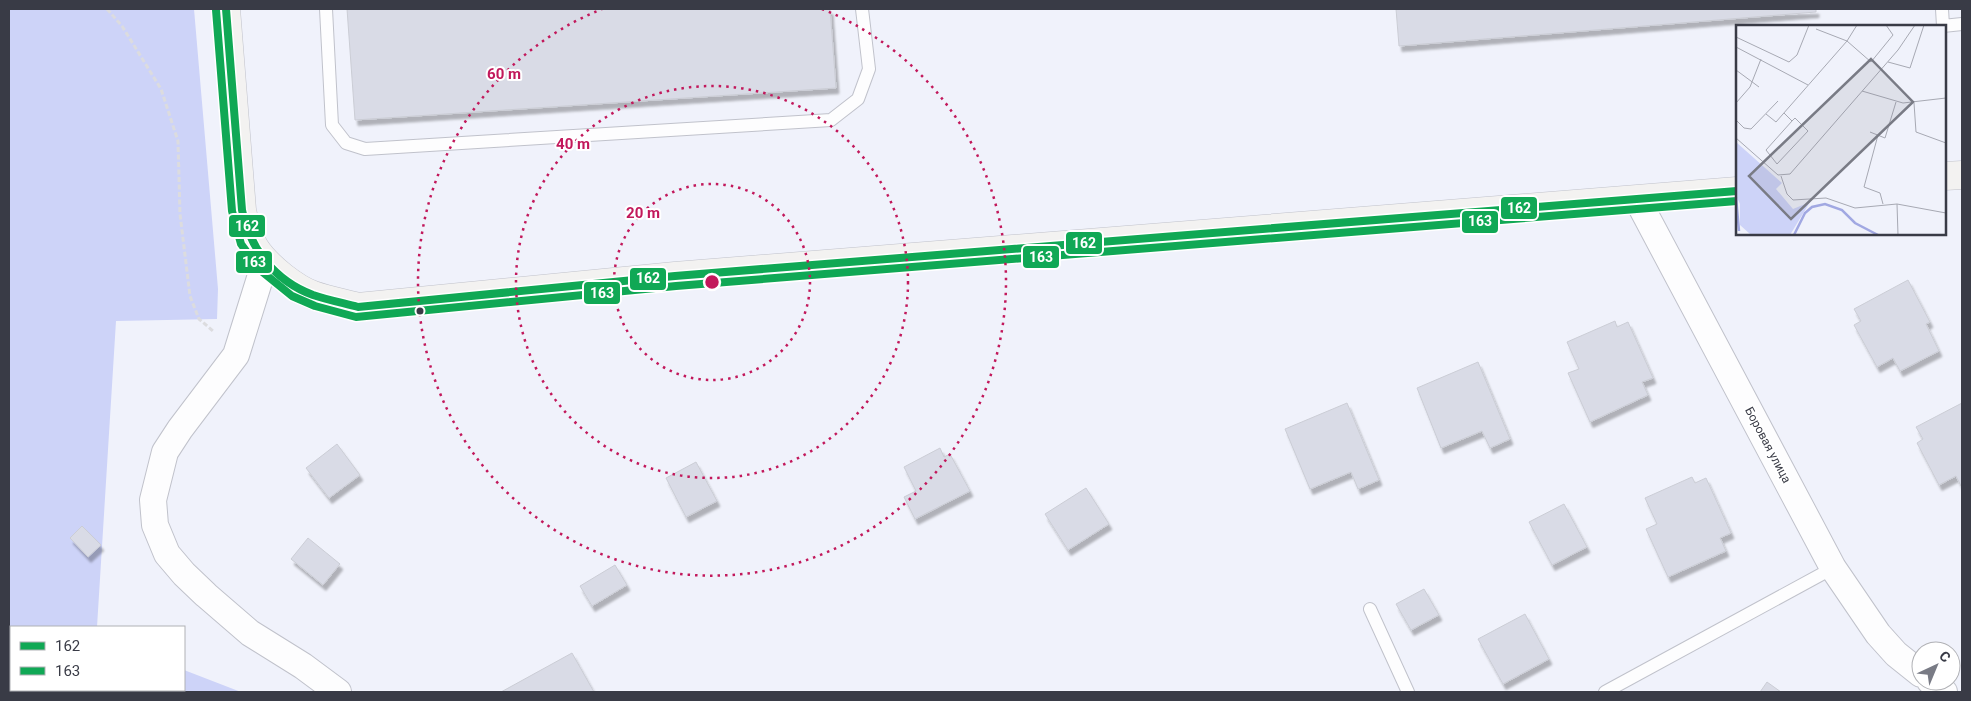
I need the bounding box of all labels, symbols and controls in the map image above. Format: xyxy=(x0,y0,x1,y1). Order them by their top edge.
inset map xyxy=(1736,25,1946,235)
text: 60 m xyxy=(487,65,521,83)
text: 40 m xyxy=(556,135,590,153)
line badge: 162 xyxy=(1500,196,1538,220)
text: 162 xyxy=(1507,200,1531,216)
text: 20 m xyxy=(626,204,660,222)
line badge: 163 xyxy=(1461,210,1499,234)
text: 163 xyxy=(1468,213,1492,229)
line badge: 162 xyxy=(228,214,266,238)
text: 162 xyxy=(235,218,259,234)
line badge: 162 xyxy=(1065,231,1103,255)
text: 162 xyxy=(1072,235,1096,251)
line badge: 163 xyxy=(1022,245,1060,269)
text: 163 xyxy=(1029,249,1053,265)
line badge: 163 xyxy=(235,250,273,274)
text: 163 xyxy=(242,254,266,270)
line badge: 162 xyxy=(629,267,667,291)
text: 162 xyxy=(636,270,660,286)
centre of rings xyxy=(703,273,721,291)
line badge: 163 xyxy=(583,281,621,305)
text: 163 xyxy=(590,285,614,301)
unlabelled marker xyxy=(415,306,425,316)
street label: Боровая улица xyxy=(1742,405,1794,485)
legend xyxy=(10,626,185,691)
text: 162 xyxy=(55,637,80,655)
north arrow xyxy=(1911,641,1961,691)
text: С xyxy=(1936,648,1954,666)
text: 163 xyxy=(55,662,80,680)

